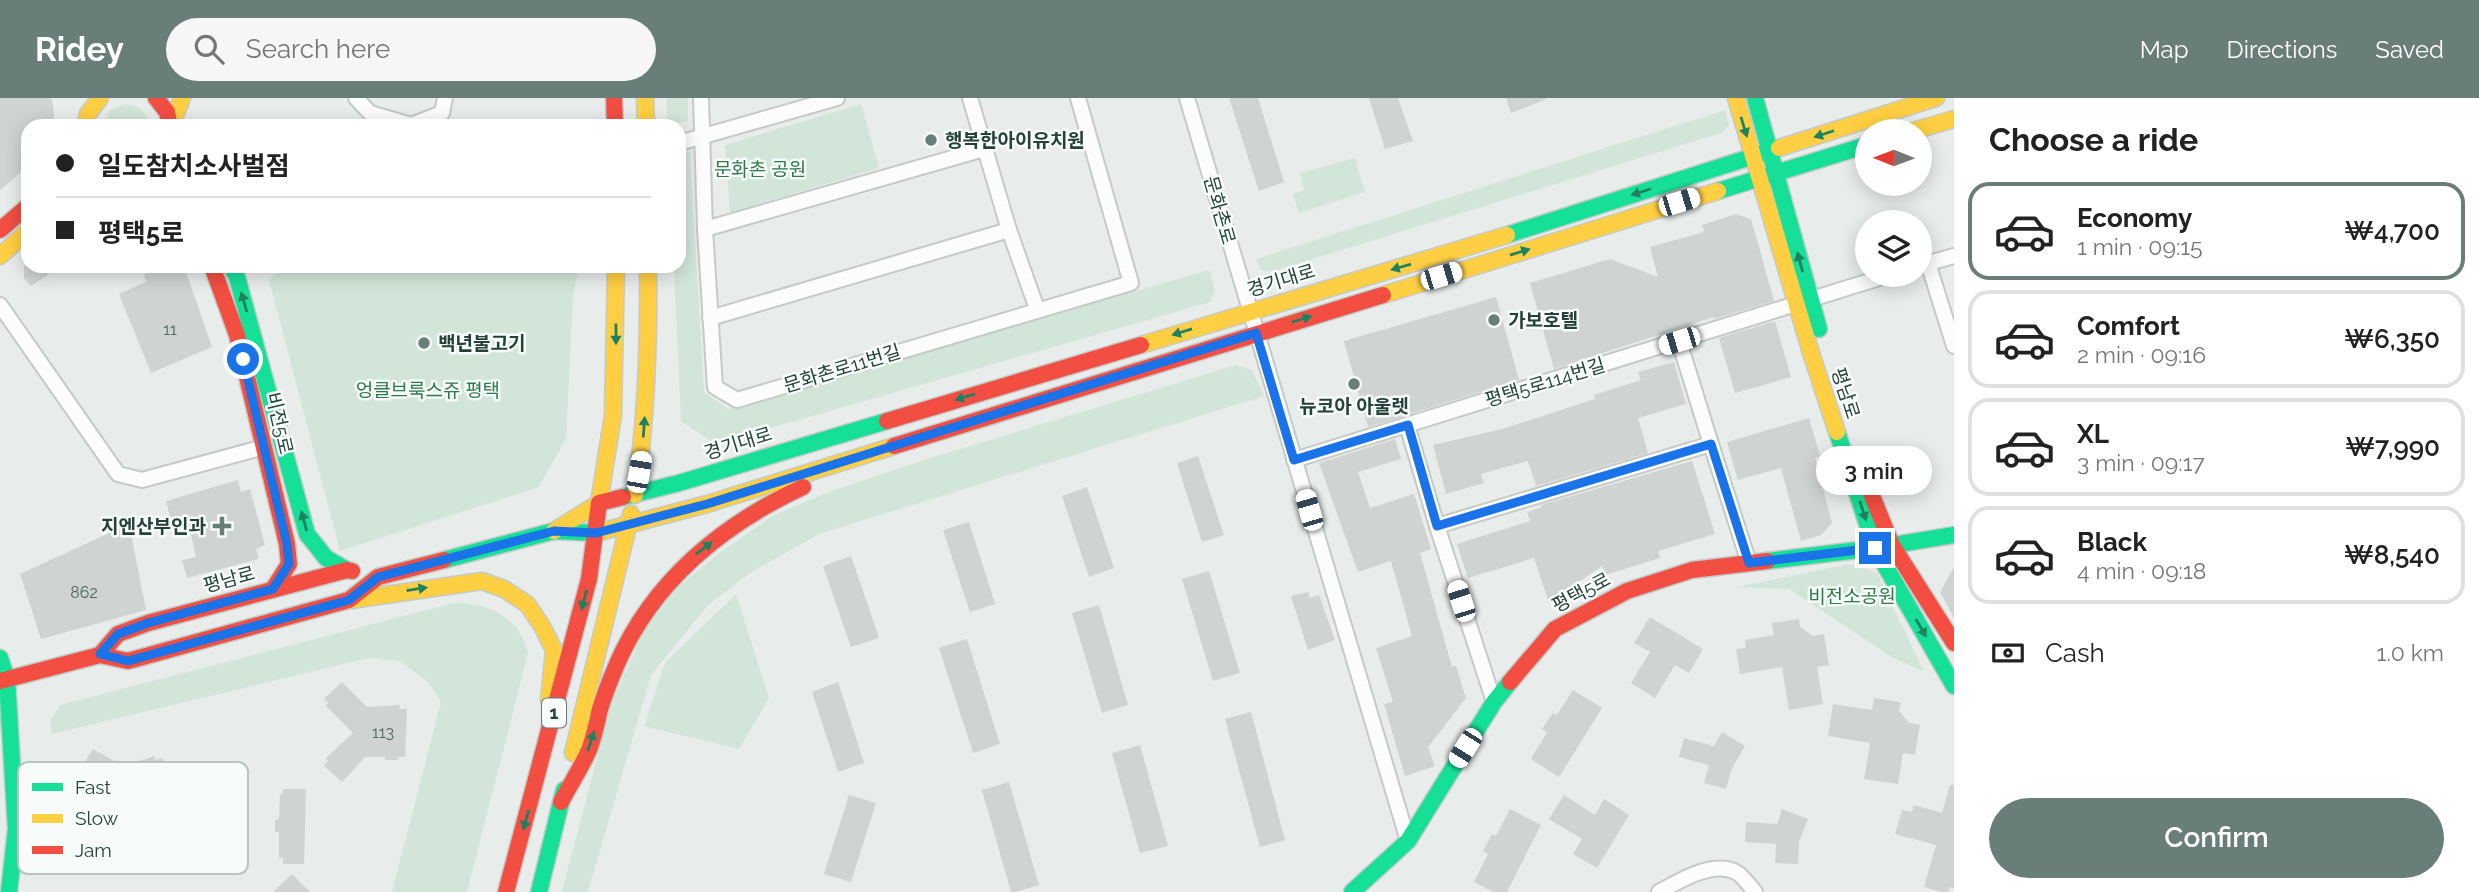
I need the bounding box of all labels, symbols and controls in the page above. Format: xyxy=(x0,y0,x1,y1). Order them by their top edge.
search box xyxy=(166,18,656,81)
text: Ridey xyxy=(35,30,124,69)
icon: search xyxy=(190,30,228,68)
text: Search here xyxy=(246,34,390,64)
text: Map xyxy=(2140,35,2189,64)
text: Directions xyxy=(2227,35,2337,64)
text: Saved xyxy=(2375,35,2444,64)
one-way arrow xyxy=(1740,117,1750,138)
north arrow xyxy=(1855,119,1932,196)
map controls xyxy=(1855,119,1932,287)
text: Choose a ride xyxy=(1989,121,2198,158)
place label: 행복한아이유치원 xyxy=(945,129,1085,151)
one-way arrow xyxy=(1813,129,1834,139)
marker: 행복한아이유치원 xyxy=(923,132,939,148)
text: 일도참치소사벌점 xyxy=(98,151,289,181)
park label: 문화촌 공원 xyxy=(714,158,806,180)
street label: 문화촌로 xyxy=(1200,173,1240,247)
car xyxy=(1656,186,1703,218)
one-way arrow xyxy=(1630,187,1651,197)
icon: car xyxy=(1993,200,2056,263)
text: Economy xyxy=(2077,203,2192,233)
button: layers xyxy=(1855,210,1932,287)
text: ₩4,700 xyxy=(2344,216,2440,246)
text: 평택5로 xyxy=(98,218,184,248)
text: 1 min · 09:15 xyxy=(2077,233,2203,260)
one-way arrow xyxy=(1509,246,1530,256)
one-way arrow xyxy=(1795,251,1805,272)
street label: 경기대로 xyxy=(1244,259,1318,301)
car xyxy=(1418,260,1465,292)
one-way arrow xyxy=(1390,262,1411,272)
one-way arrow xyxy=(239,291,249,312)
icon: car xyxy=(1993,308,2056,371)
place label: 가보호텔 xyxy=(1508,309,1578,331)
text: Comfort xyxy=(2077,311,2180,341)
marker: 가보호텔 xyxy=(1486,312,1502,328)
one-way arrow xyxy=(1292,313,1313,324)
house number: 11 xyxy=(163,320,177,339)
one-way arrow xyxy=(610,323,622,345)
text: ₩6,350 xyxy=(2344,324,2440,354)
car xyxy=(1656,325,1703,357)
one-way arrow xyxy=(1172,327,1193,337)
place label: 백년불고기 xyxy=(438,332,525,354)
marker: 백년불고기 xyxy=(416,335,432,351)
street label: 문화촌로11번길 xyxy=(781,340,903,396)
text: 2 min · 09:16 xyxy=(2077,341,2206,368)
route start xyxy=(227,343,259,375)
street label: 평택5로114번길 xyxy=(1482,353,1608,411)
street label: 평남로 xyxy=(1827,365,1865,421)
marker: 뉴코아 아울렛 xyxy=(1346,376,1362,392)
park label: 엉클브룩스쥬 평택 xyxy=(356,379,500,401)
street label: 비전5로 xyxy=(262,390,298,456)
one-way arrow xyxy=(954,392,975,402)
place label: 뉴코아 아울렛 xyxy=(1299,395,1409,417)
one-way arrow xyxy=(639,416,650,438)
icon: car xyxy=(1993,416,2056,479)
text: XL xyxy=(2077,419,2109,449)
street label: 경기대로 xyxy=(701,422,775,464)
text: ₩7,990 xyxy=(2345,432,2440,462)
callout: 3 min xyxy=(1817,447,1933,496)
car xyxy=(626,449,653,495)
text: 3 min · 09:17 xyxy=(2077,449,2205,476)
text: 3 min xyxy=(1845,457,1903,484)
car xyxy=(1294,487,1325,533)
one-way arrow xyxy=(1858,500,1868,521)
one-way arrow xyxy=(298,510,309,532)
place label: 지엔산부인과 xyxy=(101,515,207,537)
marker: 지엔산부인과 xyxy=(212,516,232,536)
icon: car xyxy=(1993,524,2056,587)
text: Black xyxy=(2077,527,2147,557)
route end xyxy=(1859,532,1891,564)
text: ₩8,540 xyxy=(2344,540,2440,570)
one-way arrow xyxy=(694,541,712,556)
text: 4 min · 09:18 xyxy=(2077,557,2206,584)
street label: 평남로 xyxy=(201,562,257,596)
street label: 평택5로 xyxy=(1548,568,1614,616)
car xyxy=(1445,578,1478,624)
house number: 862 xyxy=(70,583,98,602)
one-way arrow xyxy=(406,583,428,594)
park label: 비전소공원 xyxy=(1808,585,1896,607)
one-way arrow xyxy=(578,589,589,611)
one-way arrow xyxy=(1915,619,1927,638)
icon: cash xyxy=(1989,634,2027,672)
text: Cash xyxy=(2045,638,2105,668)
text: 1.0 km xyxy=(2377,639,2444,666)
road number: 1 xyxy=(542,698,566,728)
house number: 113 xyxy=(372,723,394,742)
car xyxy=(1445,725,1486,771)
one-way arrow xyxy=(586,730,597,751)
legend xyxy=(18,762,248,874)
text: Fast xyxy=(75,776,111,798)
button: Confirm xyxy=(1989,798,2444,878)
text: Slow xyxy=(75,807,119,829)
one-way arrow xyxy=(520,809,531,831)
text: Jam xyxy=(75,839,112,861)

